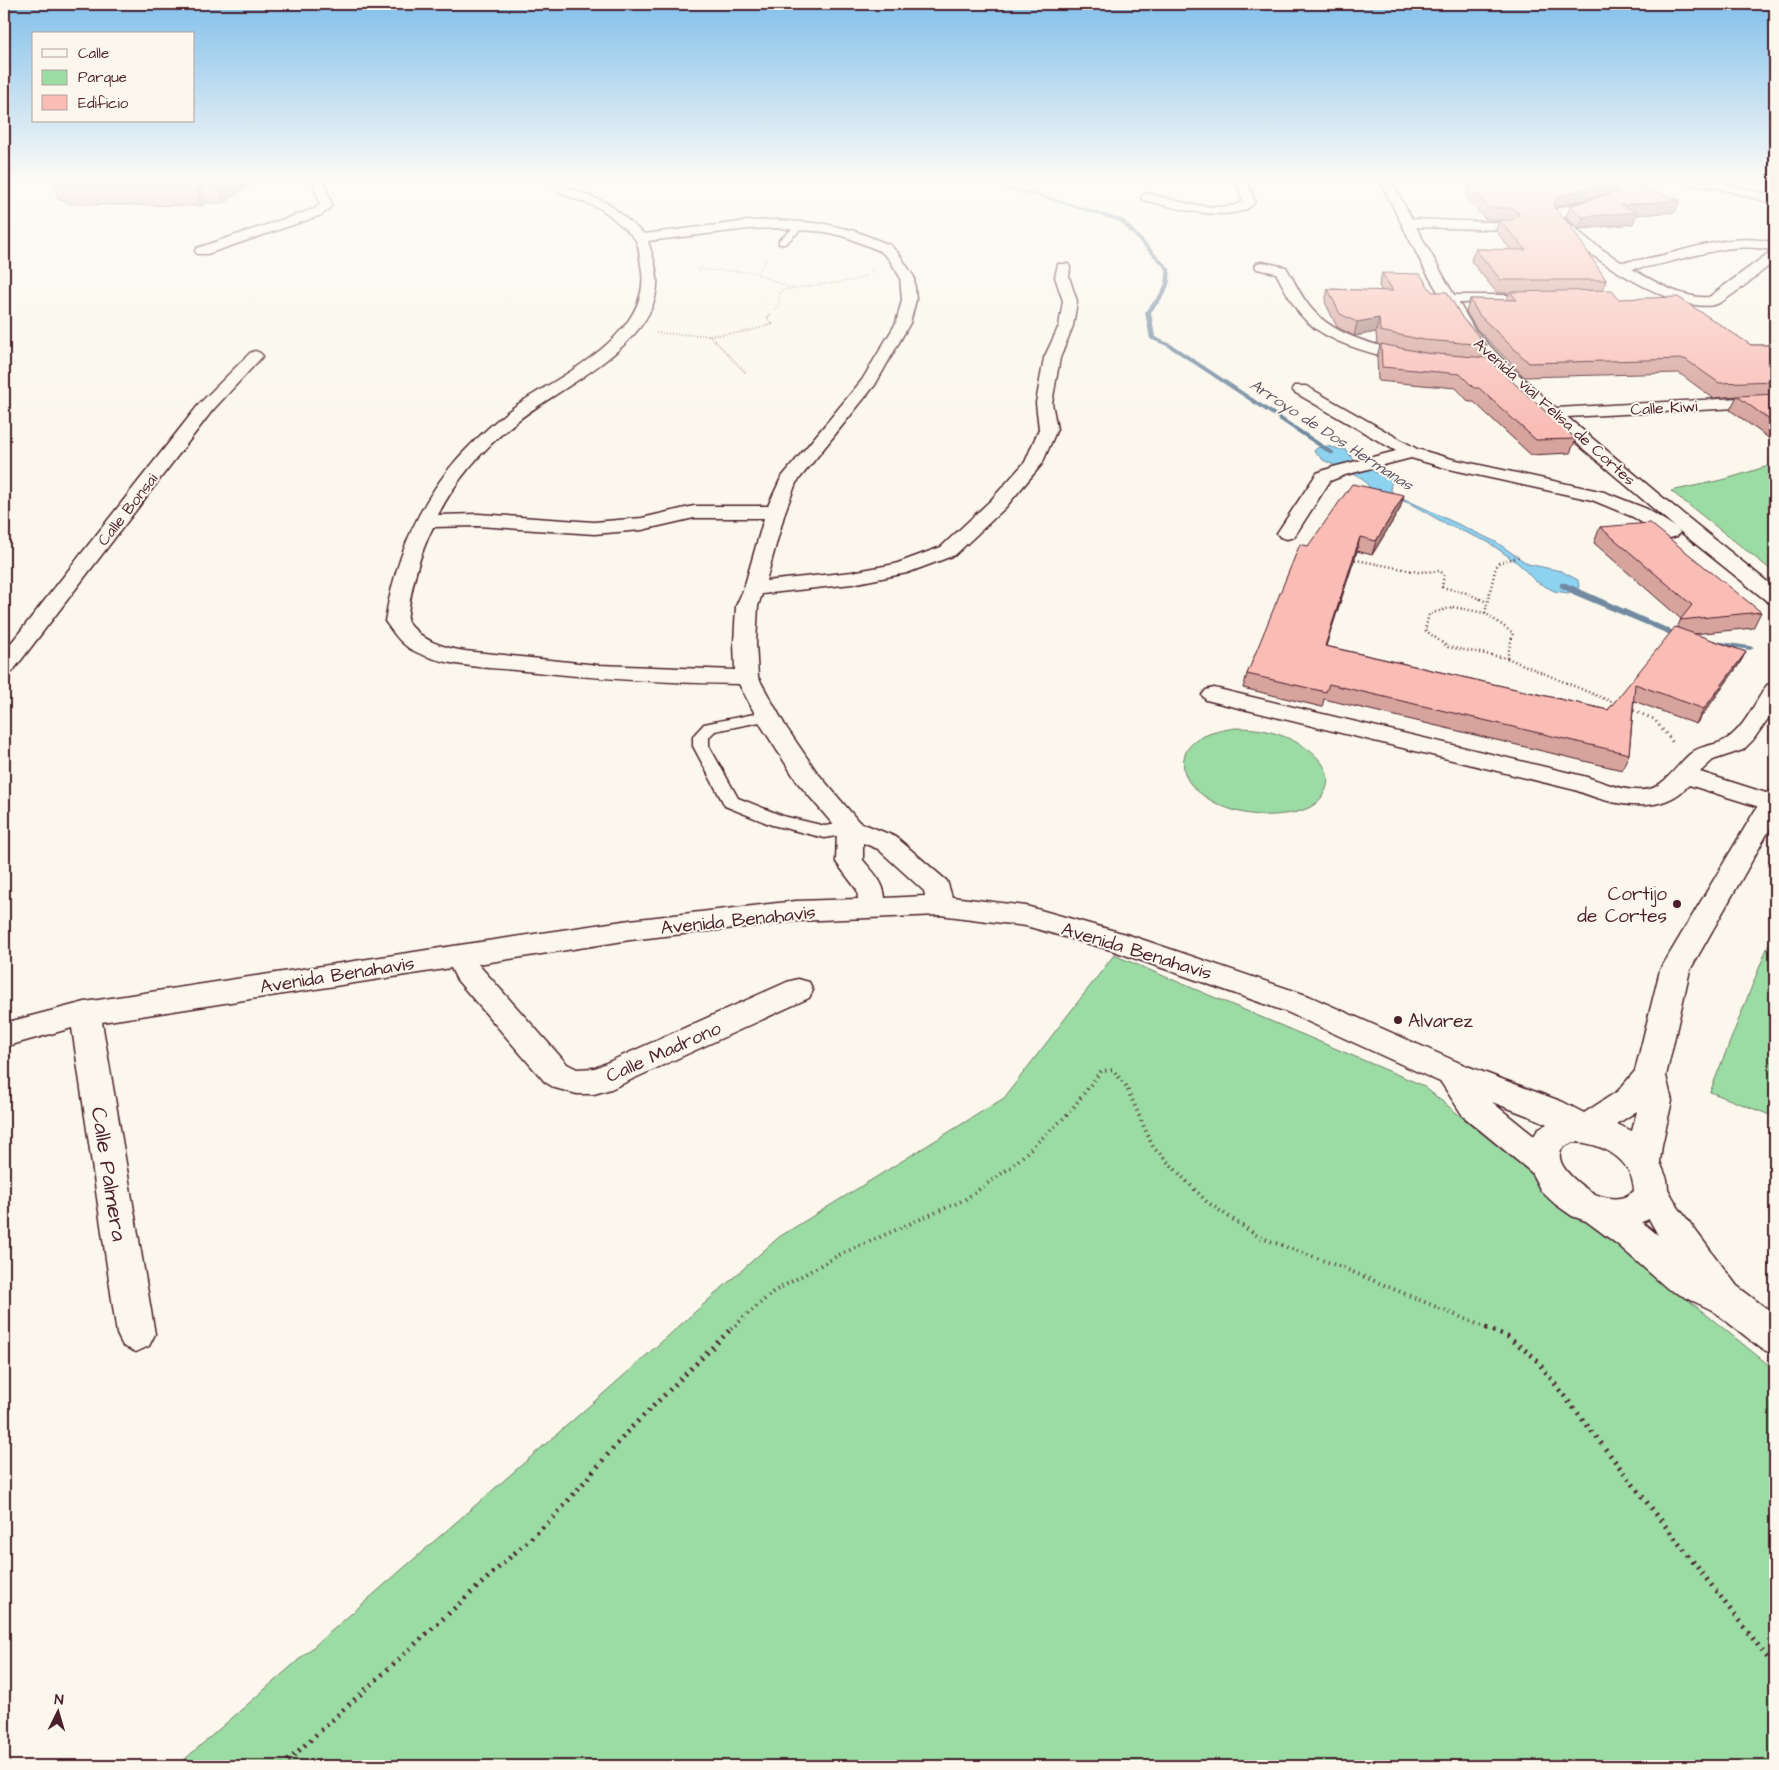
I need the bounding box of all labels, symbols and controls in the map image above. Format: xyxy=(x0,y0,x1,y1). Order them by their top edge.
legend xyxy=(32,32,195,122)
text: Calle xyxy=(78,43,109,64)
text: Parque xyxy=(78,67,127,88)
text: Edificio xyxy=(78,93,129,114)
street label: Avenida vial Felisa de Cortes xyxy=(1469,333,1640,491)
water label: Arroyo de Dos Hermanas xyxy=(1245,374,1418,497)
street label: Calle Kiwi xyxy=(1630,395,1699,421)
street label: Calle Bonsai xyxy=(92,468,163,550)
place label: Cortijo de Cortes xyxy=(1577,881,1667,930)
marker: Cortijo de Cortes xyxy=(1671,898,1683,910)
street label: Avenida Benahavis xyxy=(659,899,817,942)
street label: Avenida Benahavis xyxy=(1058,916,1215,987)
street label: Avenida Benahavis xyxy=(258,950,416,1001)
place label: Alvarez xyxy=(1408,1008,1473,1035)
marker: Alvarez xyxy=(1392,1014,1404,1026)
street label: Calle Madrono xyxy=(602,1015,726,1090)
street label: Calle Palmera xyxy=(83,1105,134,1244)
north arrow xyxy=(32,1688,82,1738)
text: N xyxy=(54,1690,65,1710)

